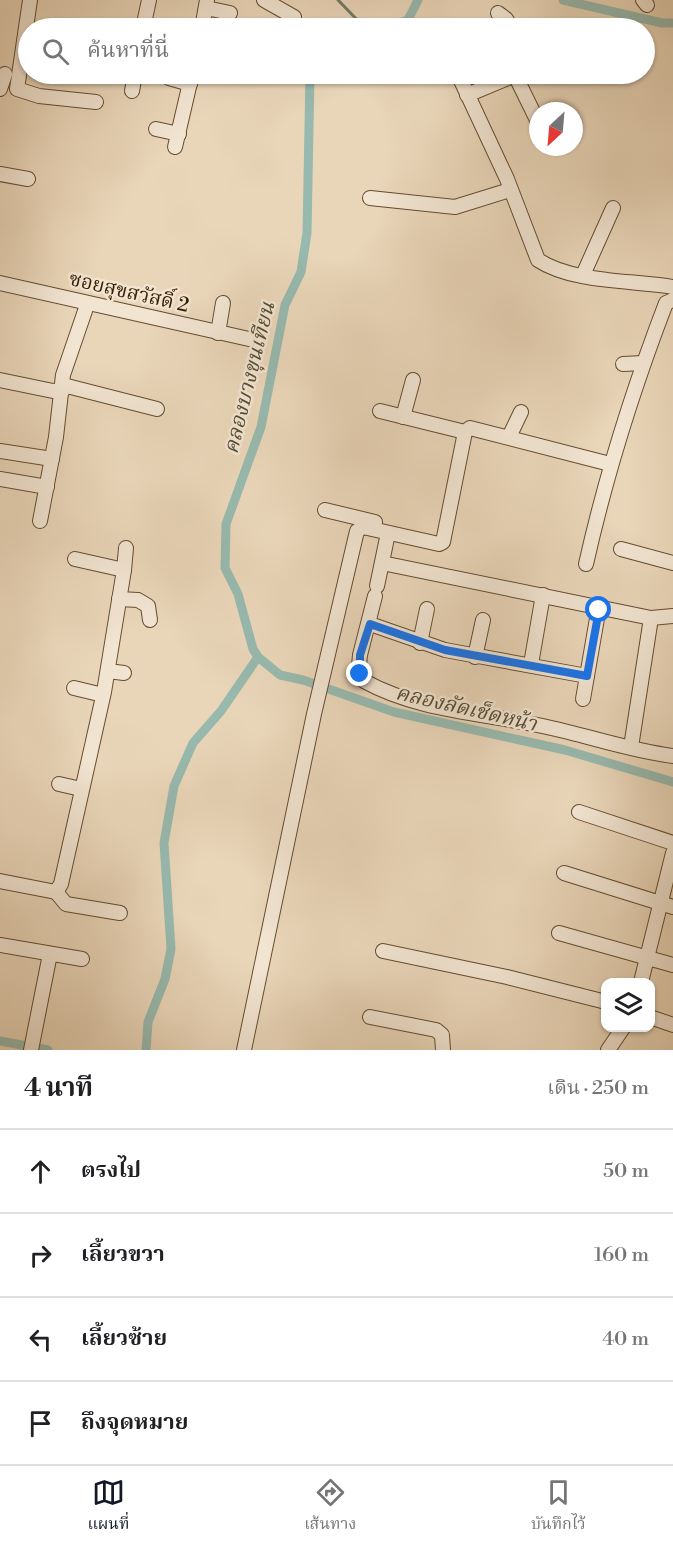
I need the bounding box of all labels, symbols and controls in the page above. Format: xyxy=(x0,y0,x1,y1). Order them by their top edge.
search box xyxy=(18,18,655,84)
icon: search xyxy=(39,35,72,68)
text: ค้นหาที่นี่ xyxy=(87,37,169,64)
north arrow xyxy=(529,102,583,156)
street label: ซอยสุขสวัสดิ์ 2 xyxy=(67,264,192,319)
water label: คลองบางขุนเทียน xyxy=(219,299,281,457)
route start xyxy=(585,596,611,622)
route end xyxy=(346,660,372,686)
water label: คลองลัดเช็ดหน้า xyxy=(393,680,540,738)
map controls xyxy=(601,978,655,1032)
button: layers xyxy=(601,978,655,1032)
text: 4 นาที xyxy=(24,1072,93,1104)
text: เดิน · 250 m xyxy=(547,1076,649,1101)
icon: ahead xyxy=(24,1155,57,1188)
text: ตรงไป xyxy=(81,1157,141,1184)
text: 50 m xyxy=(603,1159,649,1184)
icon: right xyxy=(24,1239,57,1272)
text: เลี้ยวขวา xyxy=(81,1241,165,1268)
text: 160 m xyxy=(594,1243,649,1268)
icon: left xyxy=(24,1323,57,1356)
text: เลี้ยวซ้าย xyxy=(81,1325,167,1352)
text: 40 m xyxy=(602,1327,649,1352)
icon: arrive xyxy=(24,1407,57,1440)
text: ถึงจุดหมาย xyxy=(81,1409,188,1436)
tab: แผนที่ xyxy=(87,1476,129,1538)
tab: เส้นทาง xyxy=(304,1476,356,1538)
tab: บันทึกไว้ xyxy=(531,1476,586,1538)

